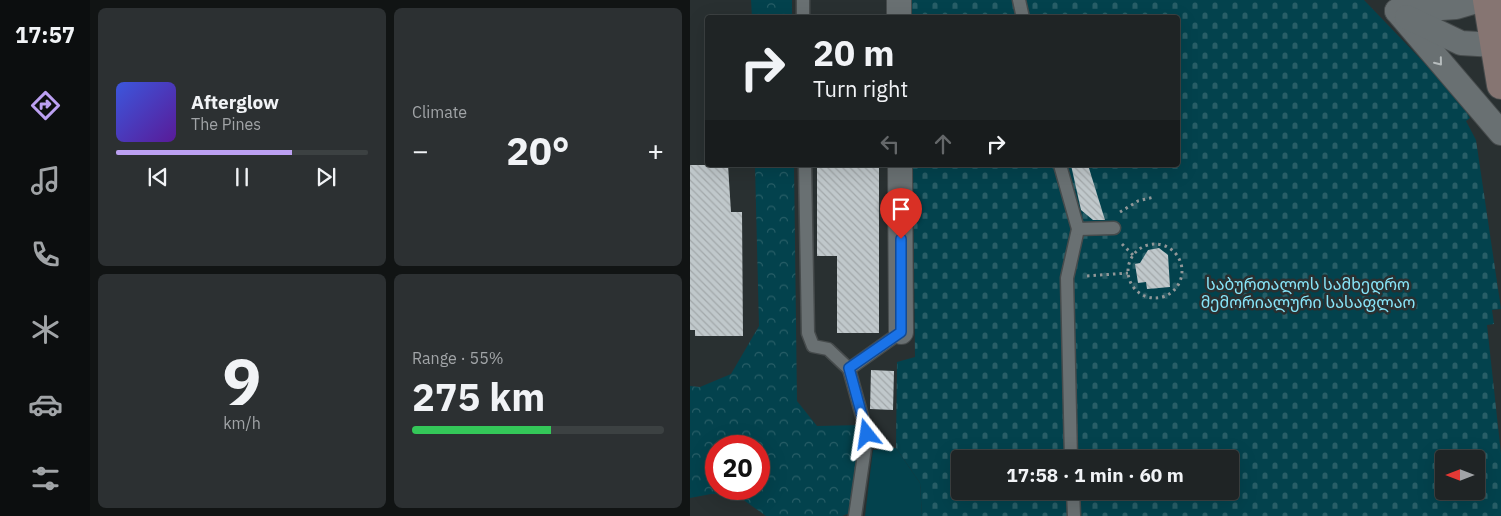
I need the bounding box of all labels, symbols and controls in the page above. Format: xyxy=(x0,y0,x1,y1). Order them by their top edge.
text: 17:57 xyxy=(15,20,75,49)
text: 20 m xyxy=(813,30,895,76)
icon: right xyxy=(730,35,795,100)
one-way arrow xyxy=(1434,56,1442,65)
text: Turn right xyxy=(813,74,908,103)
icon: directions xyxy=(28,88,63,123)
text: Afterglow xyxy=(191,90,279,114)
text: Climate xyxy=(412,102,467,122)
text: The Pines xyxy=(191,114,261,134)
text: 20° xyxy=(506,126,570,175)
icon: left xyxy=(876,130,904,158)
icon: ahead xyxy=(929,130,957,158)
icon: right xyxy=(982,130,1010,158)
text: − xyxy=(412,132,429,169)
text: + xyxy=(647,132,664,169)
icon: music xyxy=(28,163,63,198)
icon: previous xyxy=(144,163,172,191)
icon: pause xyxy=(228,163,256,191)
icon: next xyxy=(312,163,340,191)
pin xyxy=(880,188,922,239)
icon: arrive xyxy=(887,195,915,223)
icon: phone xyxy=(28,237,63,272)
park label: საბურთალოს სამხედრო მემორიალური სასაფლაო xyxy=(1201,274,1415,313)
icon: climate xyxy=(28,312,63,347)
text: 9 xyxy=(222,338,262,423)
text: Range · 55% xyxy=(412,348,504,368)
text: 275 km xyxy=(412,372,545,421)
icon: car xyxy=(28,387,63,422)
position arrow xyxy=(840,407,892,459)
text: km/h xyxy=(223,413,261,433)
speed limit sign: 20 xyxy=(705,435,770,500)
north arrow xyxy=(1435,450,1485,500)
map controls xyxy=(1435,450,1485,500)
icon: filters xyxy=(28,461,63,496)
text: 17:58 · 1 min · 60 m xyxy=(1006,463,1184,487)

